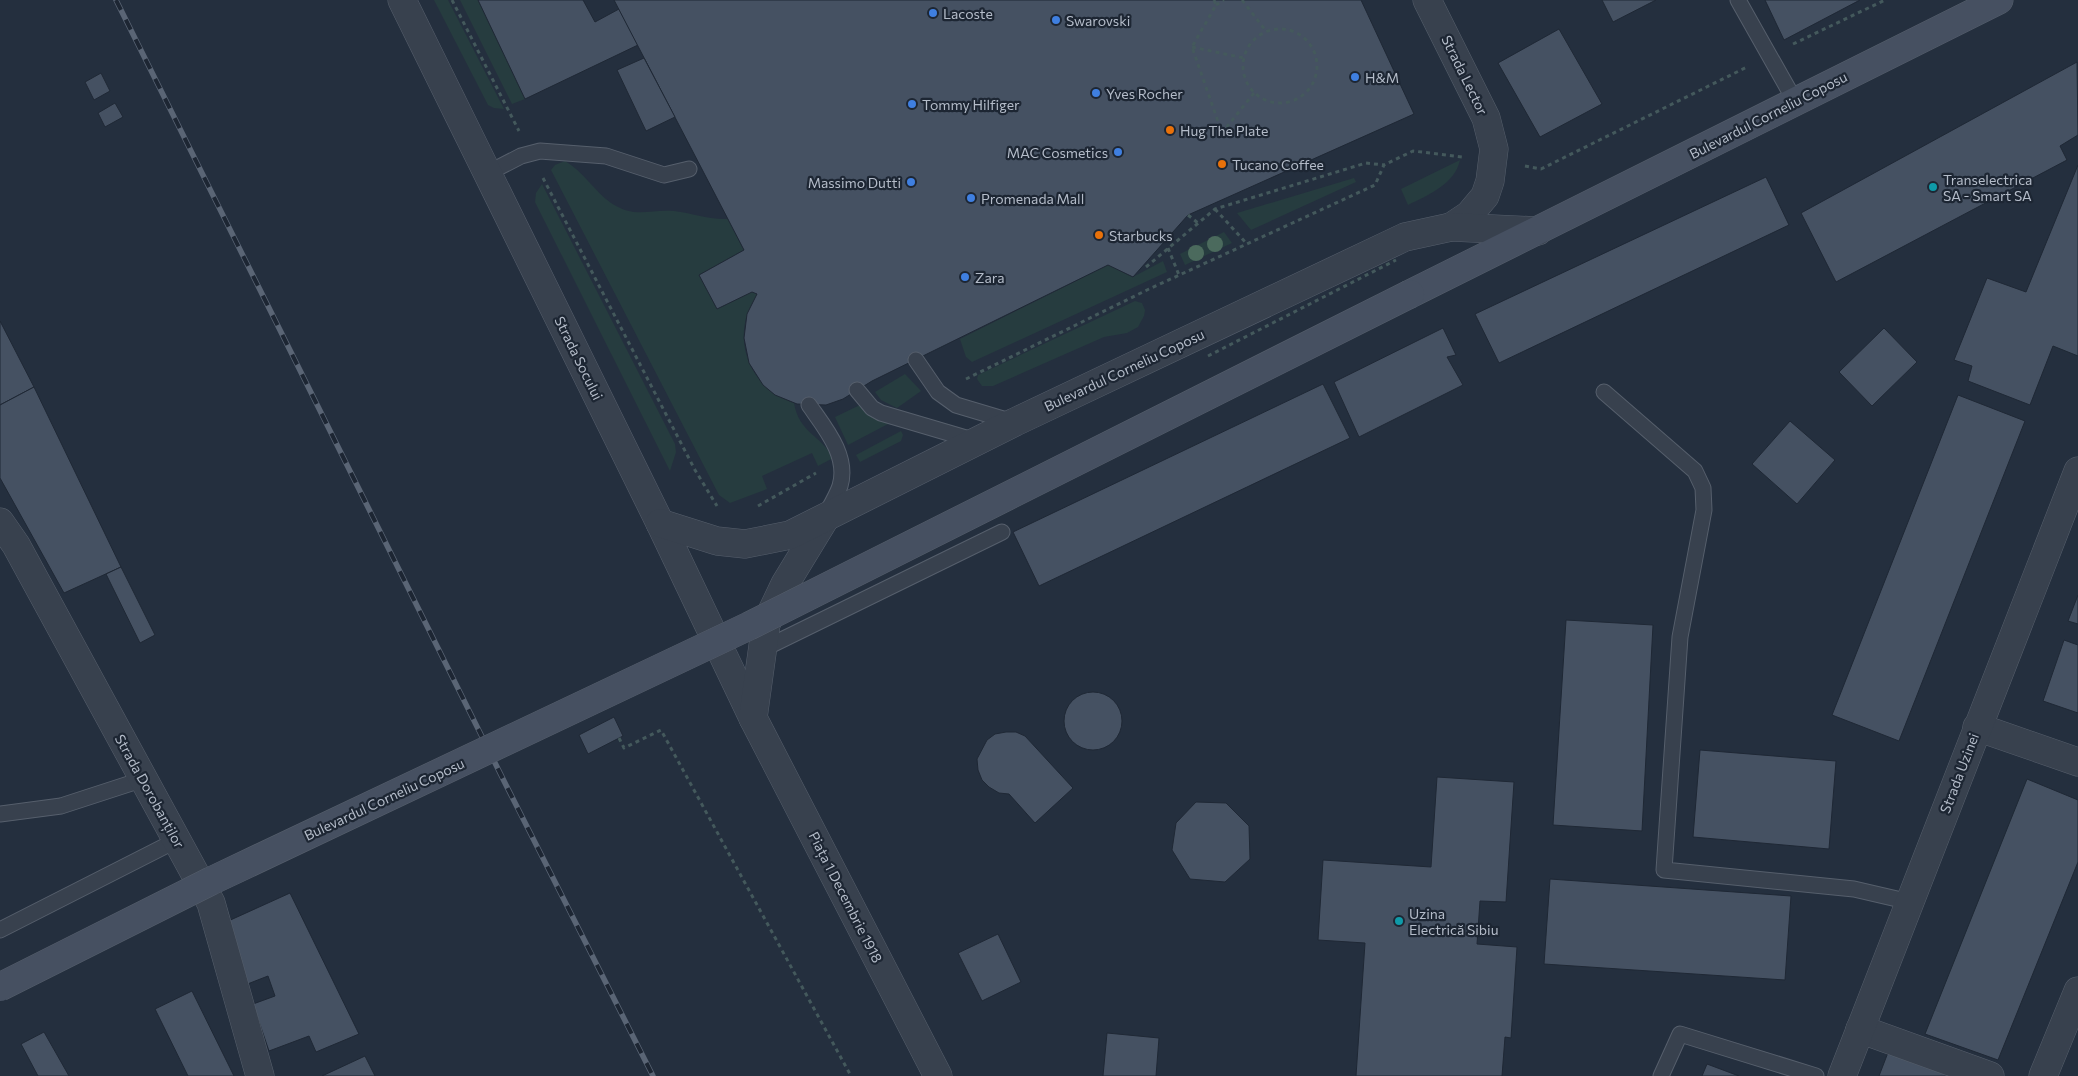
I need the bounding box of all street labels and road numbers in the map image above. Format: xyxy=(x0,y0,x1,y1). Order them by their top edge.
street label: Strada Lector xyxy=(1438,32,1492,118)
street label: Bulevardul Corneliu Coposu xyxy=(1686,68,1850,162)
street label: Strada Socului xyxy=(551,313,607,403)
street label: Bulevardul Corneliu Coposu xyxy=(1041,325,1207,415)
street label: Strada Dorobanților xyxy=(111,731,189,852)
street label: Strada Uzinei xyxy=(1936,731,1982,815)
street label: Bulevardul Corneliu Coposu xyxy=(301,754,467,844)
street label: Piața 1 Decembrie 1918 xyxy=(805,829,886,966)

